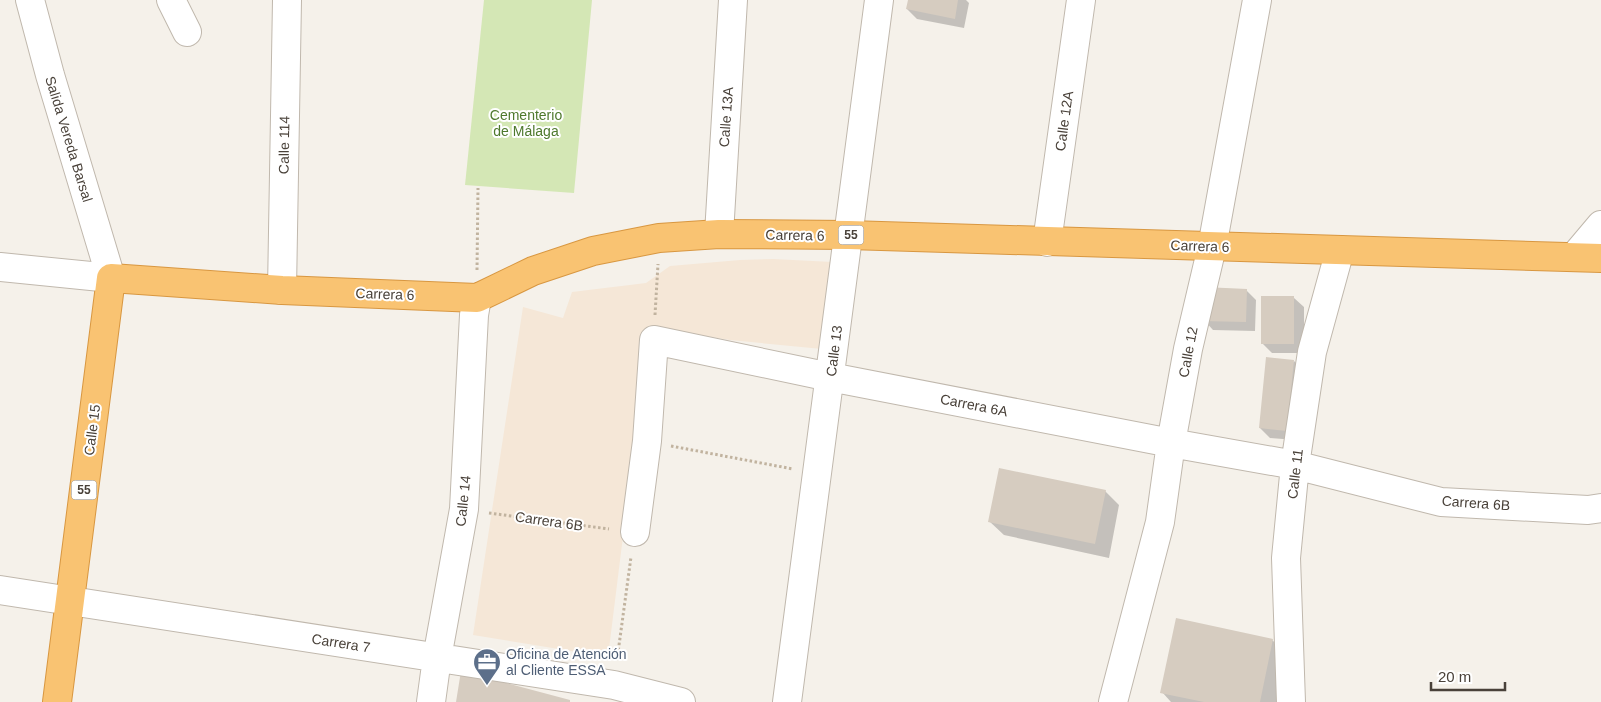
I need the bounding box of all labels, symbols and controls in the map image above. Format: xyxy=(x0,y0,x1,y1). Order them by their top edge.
street label: Salida Vereda Barsal xyxy=(42,74,96,204)
street label: Calle 13A xyxy=(716,86,736,148)
street label: Calle 12A xyxy=(1052,89,1076,152)
park label: Cementerio de Málaga xyxy=(490,107,562,139)
street label: Calle 114 xyxy=(275,116,293,174)
street label: Carrera 6 xyxy=(765,226,825,244)
road number: 55 xyxy=(838,226,864,244)
street label: Carrera 6 xyxy=(1170,237,1230,255)
street label: Carrera 6 xyxy=(355,285,415,303)
street label: Calle 13 xyxy=(823,324,845,377)
street label: Calle 12 xyxy=(1175,325,1201,379)
street label: Carrera 6A xyxy=(939,391,1010,420)
street label: Calle 15 xyxy=(81,403,103,456)
street label: Calle 11 xyxy=(1284,448,1306,500)
street label: Calle 14 xyxy=(452,474,474,527)
road number: 55 xyxy=(72,480,96,500)
street label: Carrera 6B xyxy=(1441,493,1511,513)
street label: Carrera 6B xyxy=(514,508,584,534)
street label: Carrera 7 xyxy=(311,630,372,656)
place label: Oficina de Atención al Cliente ESSA xyxy=(506,646,627,678)
office icon: Oficina de Atención al Cliente ESSA xyxy=(472,647,502,686)
scale bar xyxy=(1431,660,1505,692)
text: 20 m xyxy=(1438,668,1471,685)

